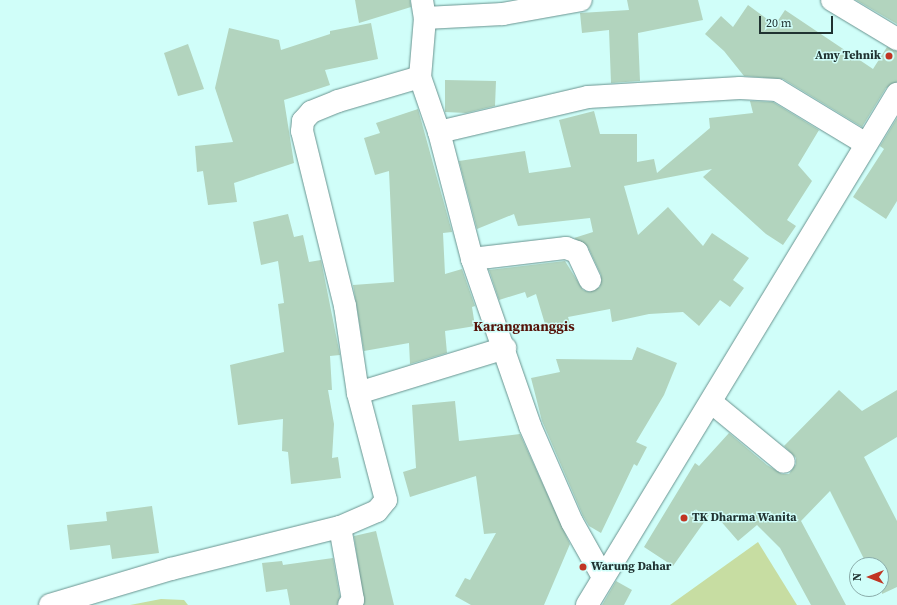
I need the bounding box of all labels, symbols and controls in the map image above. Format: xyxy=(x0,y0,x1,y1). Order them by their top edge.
scale bar xyxy=(761,8,835,34)
text: 20 m xyxy=(766,15,792,31)
place label: Amy Tehnik xyxy=(815,49,881,63)
marker: Amy Tehnik xyxy=(884,51,894,61)
district label: Karangmanggis xyxy=(473,318,575,334)
place label: TK Dharma Wanita xyxy=(692,511,797,525)
marker: TK Dharma Wanita xyxy=(679,513,689,523)
north arrow xyxy=(849,557,889,597)
place label: Warung Dahar xyxy=(591,560,671,574)
marker: Warung Dahar xyxy=(578,562,588,572)
text: N xyxy=(850,573,865,581)

